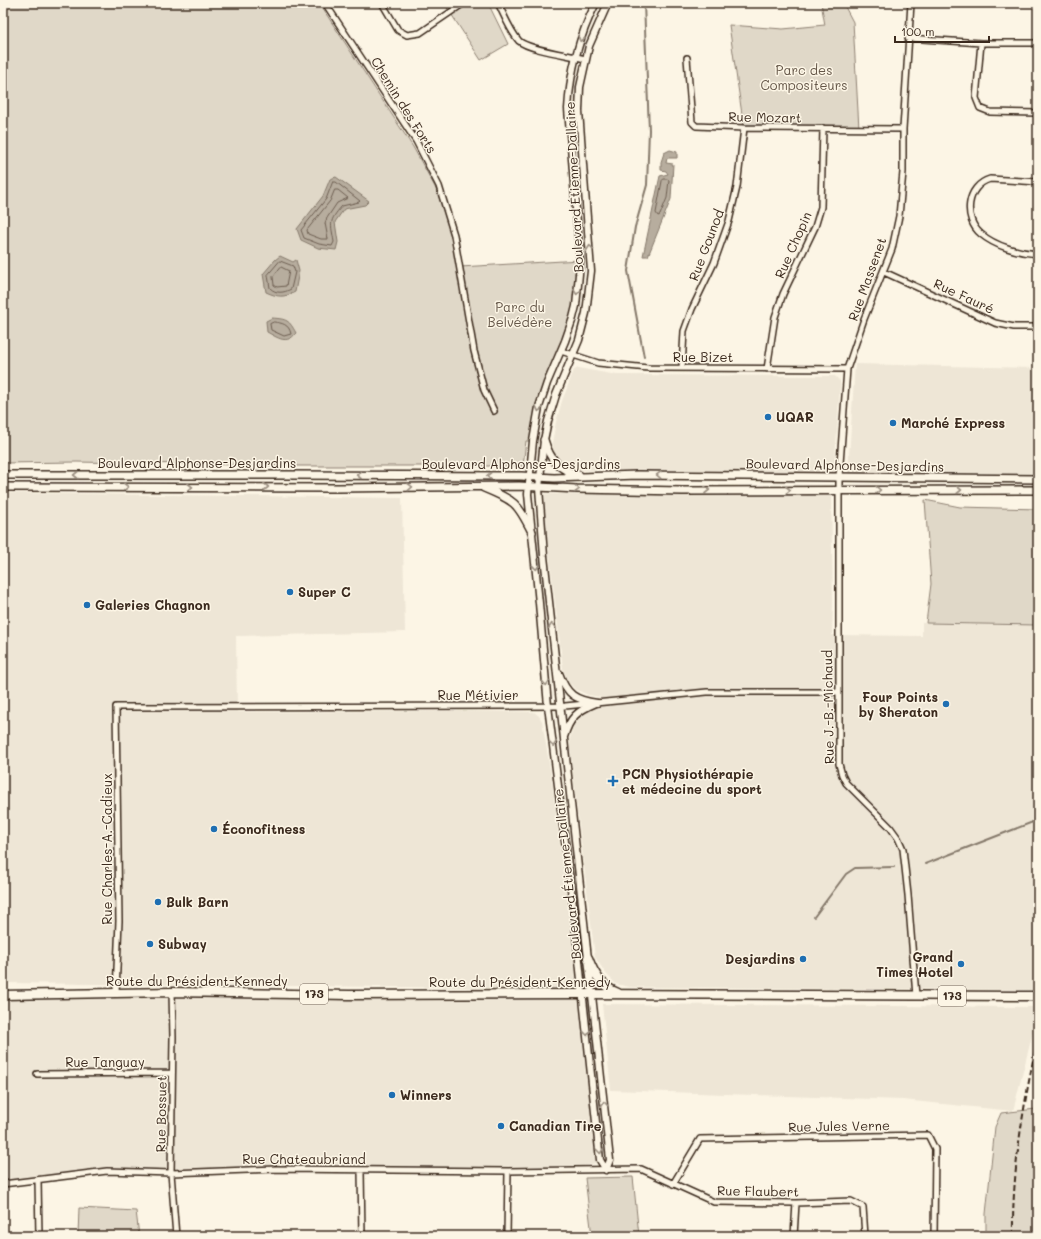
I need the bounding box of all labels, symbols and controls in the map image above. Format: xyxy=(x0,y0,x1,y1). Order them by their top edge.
scale bar xyxy=(895,18,989,44)
text: 100 m xyxy=(901,23,935,39)
one-way arrow xyxy=(577,35,585,42)
street label: Chemin des Forts xyxy=(368,53,441,156)
park label: Parc des Compositeurs xyxy=(760,61,848,93)
street label: Boulevard Étienne-Dallaire xyxy=(561,101,586,273)
street label: Rue Mozart xyxy=(728,107,802,126)
street label: Rue Gounod xyxy=(684,207,727,283)
street label: Rue Chopin xyxy=(770,209,815,281)
street label: Rue Massenet xyxy=(844,234,890,323)
one-way arrow xyxy=(585,245,594,252)
street label: Rue Fauré xyxy=(931,274,997,317)
one-way arrow xyxy=(573,289,582,296)
park label: Parc du Belvédère xyxy=(488,298,552,330)
street label: Rue Bizet xyxy=(673,348,734,365)
one-way arrow xyxy=(535,405,544,412)
place label: UQAR xyxy=(776,408,814,425)
marker: UQAR xyxy=(763,412,773,422)
place label: Marché Express xyxy=(901,414,1005,431)
marker: Marché Express xyxy=(888,418,898,428)
street label: Boulevard Alphonse-Desjardins xyxy=(98,454,296,471)
street label: Boulevard Alphonse-Desjardins xyxy=(746,454,944,475)
street label: Boulevard Alphonse-Desjardins xyxy=(422,455,620,472)
one-way arrow xyxy=(73,471,79,479)
one-way arrow xyxy=(356,471,362,479)
one-way arrow xyxy=(656,471,662,479)
one-way arrow xyxy=(486,472,492,480)
one-way arrow xyxy=(123,483,129,491)
one-way arrow xyxy=(187,483,193,491)
one-way arrow xyxy=(263,483,269,491)
one-way arrow xyxy=(407,483,413,491)
one-way arrow xyxy=(574,485,580,494)
one-way arrow xyxy=(704,486,710,494)
one-way arrow xyxy=(785,486,791,494)
one-way arrow xyxy=(875,486,881,494)
one-way arrow xyxy=(956,486,962,494)
one-way arrow xyxy=(531,564,540,571)
place label: Super C xyxy=(298,583,351,600)
marker: Super C xyxy=(285,587,295,597)
place label: Galeries Chagnon xyxy=(95,596,210,613)
marker: Galeries Chagnon xyxy=(82,600,92,610)
one-way arrow xyxy=(547,623,556,629)
street label: Rue J.-B.-Michaud xyxy=(818,650,837,764)
one-way arrow xyxy=(542,680,551,686)
street label: Rue Métivier xyxy=(437,686,519,703)
place label: Four Points by Sheraton xyxy=(859,688,938,721)
marker: Four Points by Sheraton xyxy=(941,699,951,709)
one-way arrow xyxy=(548,741,557,747)
place label: PCN Physiothérapie et médecine du sport xyxy=(622,765,762,797)
street label: Rue Charles-A.-Cadieux xyxy=(98,773,115,925)
marker: PCN Physiothérapie et médecine du sport xyxy=(607,775,619,787)
street label: Boulevard Étienne-Dallaire xyxy=(549,788,584,960)
place label: Éconofitness xyxy=(222,820,305,837)
marker: Éconofitness xyxy=(209,824,219,834)
place label: Bulk Barn xyxy=(166,893,228,910)
marker: Bulk Barn xyxy=(153,897,163,907)
place label: Subway xyxy=(158,935,207,953)
marker: Subway xyxy=(145,939,155,949)
place label: Grand Times Hotel xyxy=(876,948,953,980)
place label: Desjardins xyxy=(725,950,795,967)
marker: Desjardins xyxy=(798,954,808,964)
marker: Grand Times Hotel xyxy=(956,959,966,969)
street label: Route du Président-Kennedy xyxy=(106,972,288,989)
street label: Route du Président-Kennedy xyxy=(429,973,611,990)
road number: 173 xyxy=(300,984,328,1004)
road number: 173 xyxy=(938,986,966,1006)
one-way arrow xyxy=(582,1029,591,1036)
street label: Rue Tanguay xyxy=(65,1053,145,1070)
street label: Rue Bossuet xyxy=(151,1075,170,1153)
place label: Winners xyxy=(400,1086,451,1103)
marker: Winners xyxy=(387,1090,397,1100)
one-way arrow xyxy=(599,1101,608,1107)
street label: Rue Jules Verne xyxy=(788,1116,890,1135)
place label: Canadian Tire xyxy=(509,1117,602,1134)
marker: Canadian Tire xyxy=(496,1121,506,1131)
one-way arrow xyxy=(595,1148,604,1154)
street label: Rue Chateaubriand xyxy=(242,1150,366,1167)
street label: Rue Flaubert xyxy=(717,1181,799,1200)

